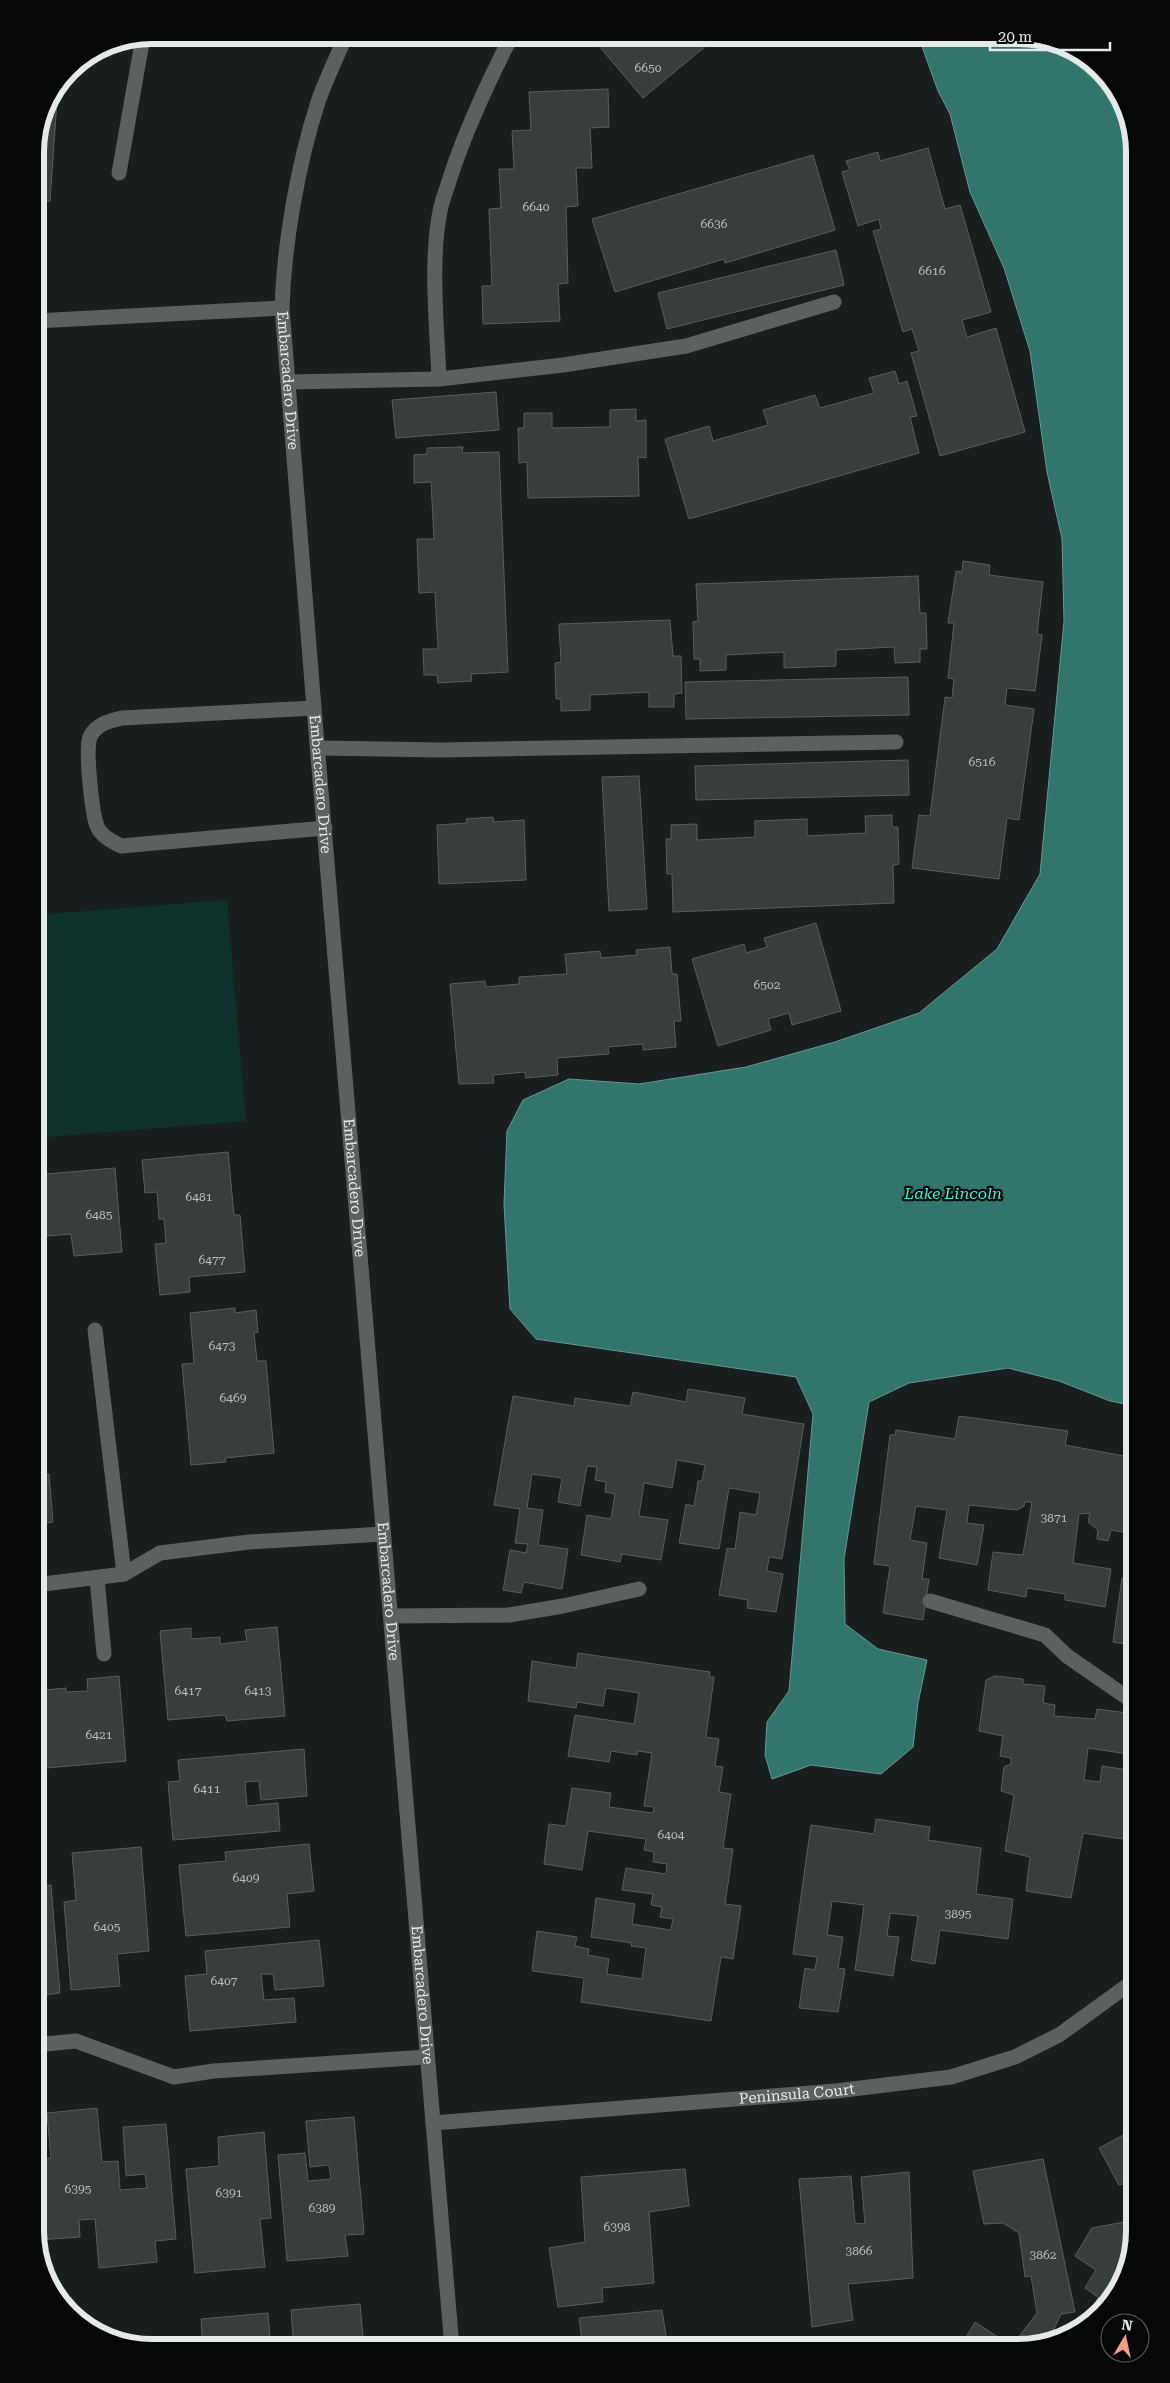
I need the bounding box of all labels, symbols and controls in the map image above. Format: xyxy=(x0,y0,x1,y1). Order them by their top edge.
scale bar xyxy=(990,20,1110,52)
text: 20 m xyxy=(998,28,1033,46)
house number: 6650 xyxy=(635,61,662,75)
house number: 6640 xyxy=(523,200,550,214)
house number: 6636 xyxy=(701,217,728,231)
house number: 6616 xyxy=(919,264,946,278)
street label: Embarcadero Drive xyxy=(273,310,302,451)
street label: Embarcadero Drive xyxy=(306,714,335,854)
house number: 6516 xyxy=(969,755,996,769)
house number: 6502 xyxy=(754,978,781,992)
street label: Embarcadero Drive xyxy=(340,1118,369,1258)
water label: Lake Lincoln xyxy=(903,1184,1002,1203)
house number: 6481 xyxy=(186,1190,213,1204)
house number: 6485 xyxy=(86,1208,113,1222)
house number: 6477 xyxy=(199,1253,226,1267)
house number: 6473 xyxy=(209,1339,236,1353)
house number: 6469 xyxy=(220,1391,247,1405)
house number: 3871 xyxy=(1041,1511,1068,1525)
street label: Embarcadero Drive xyxy=(374,1521,403,1661)
house number: 6417 xyxy=(175,1684,202,1698)
house number: 6413 xyxy=(245,1684,272,1698)
house number: 6421 xyxy=(86,1728,113,1742)
house number: 6411 xyxy=(194,1782,221,1796)
house number: 6404 xyxy=(658,1828,685,1842)
house number: 6409 xyxy=(233,1871,260,1885)
house number: 3895 xyxy=(945,1907,972,1921)
house number: 6405 xyxy=(94,1920,121,1934)
street label: Embarcadero Drive xyxy=(407,1925,437,2065)
house number: 6407 xyxy=(211,1974,238,1988)
street label: Peninsula Court xyxy=(738,2080,856,2108)
house number: 6395 xyxy=(65,2182,92,2196)
house number: 6391 xyxy=(216,2186,243,2200)
house number: 6389 xyxy=(309,2201,336,2215)
house number: 6398 xyxy=(604,2220,631,2234)
house number: 3866 xyxy=(846,2244,873,2258)
house number: 3862 xyxy=(1030,2248,1057,2262)
north arrow xyxy=(1100,2313,1150,2363)
text: N xyxy=(1120,2316,1134,2334)

